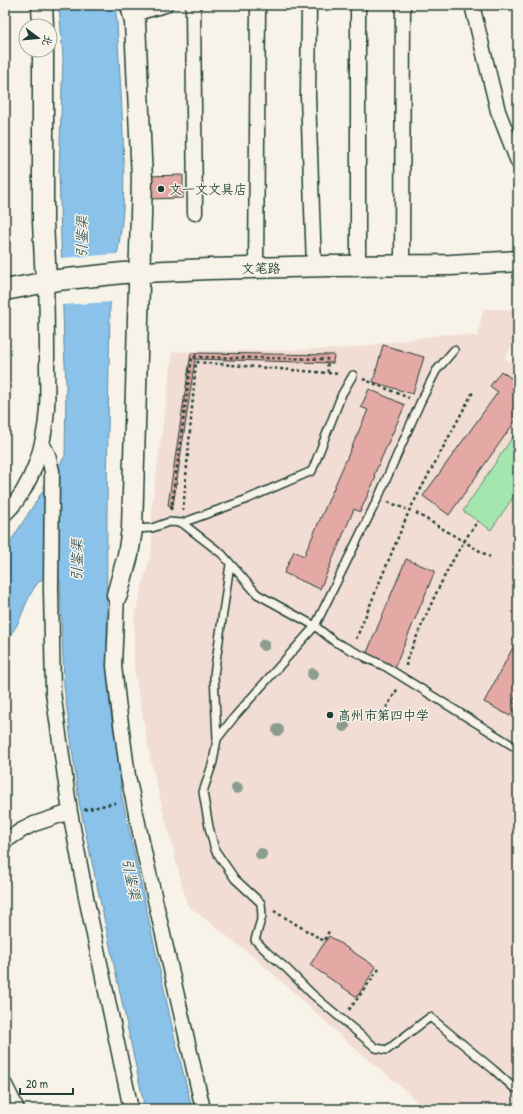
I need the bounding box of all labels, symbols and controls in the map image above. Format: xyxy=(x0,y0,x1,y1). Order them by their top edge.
north arrow xyxy=(18,18,58,58)
text: 北 xyxy=(39,34,56,48)
place label: 文一文文具店 xyxy=(169,180,247,198)
marker: 文一文文具店 xyxy=(156,184,166,194)
water label: 引鉴渠 xyxy=(71,215,91,258)
street label: 文笔路 xyxy=(241,259,281,277)
water label: 引鉴渠 xyxy=(66,538,86,581)
place label: 高州市第四中学 xyxy=(338,706,429,724)
marker: 高州市第四中学 xyxy=(325,710,335,720)
water label: 引鉴渠 xyxy=(118,856,146,902)
scale bar xyxy=(20,1070,73,1096)
text: 20 m xyxy=(26,1075,48,1092)

